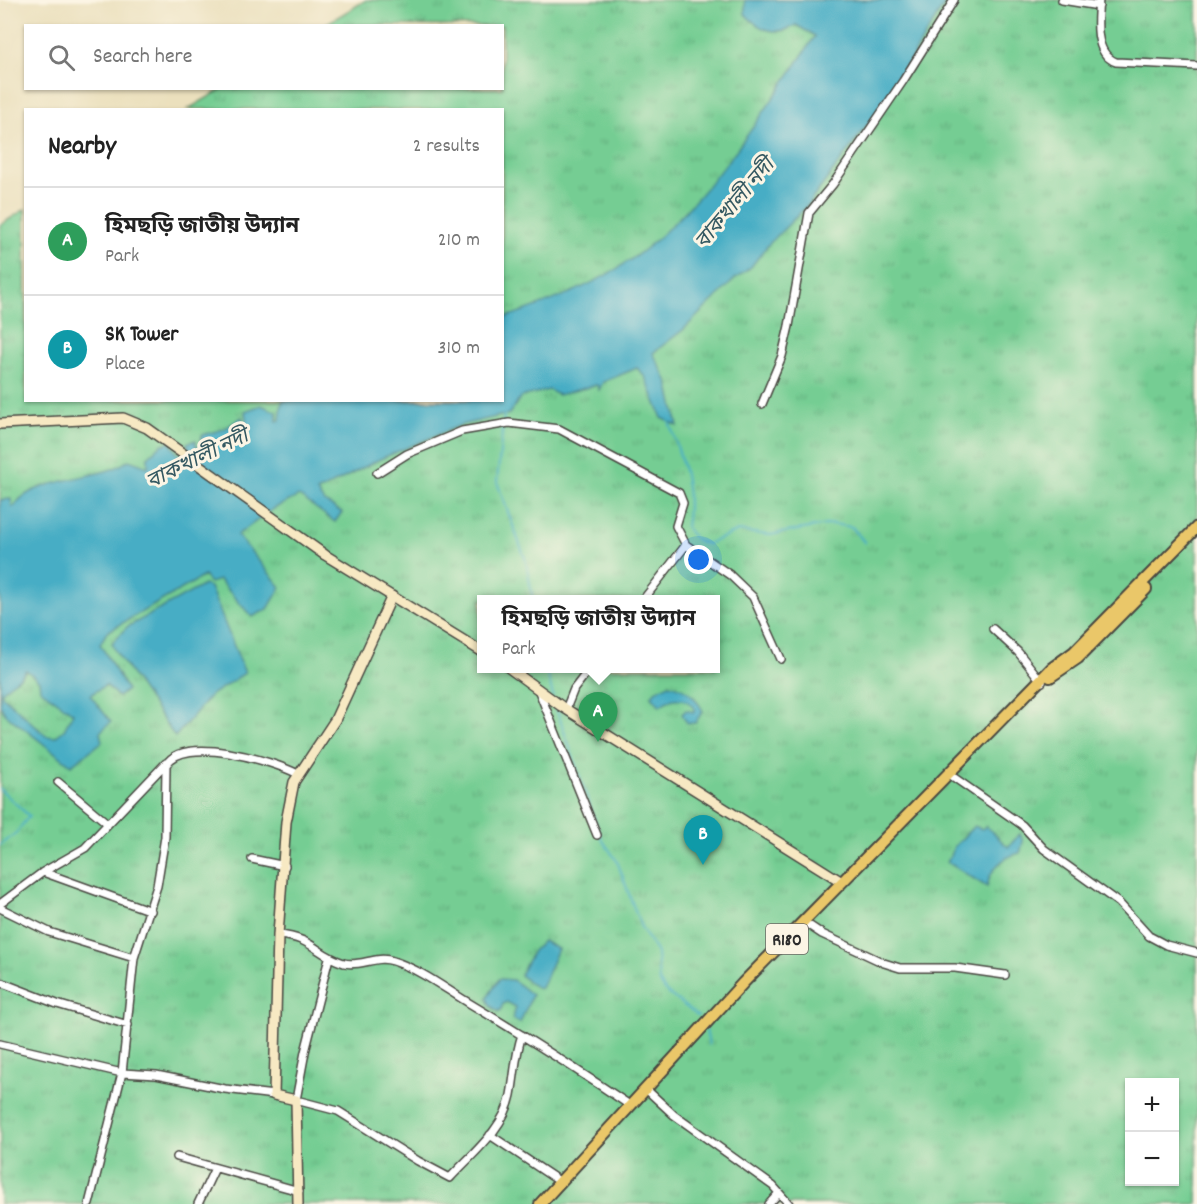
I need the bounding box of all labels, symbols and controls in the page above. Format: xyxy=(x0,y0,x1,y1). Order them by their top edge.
search box xyxy=(24,24,504,90)
icon: search xyxy=(45,41,78,74)
text: Search here xyxy=(93,42,192,73)
text: Nearby xyxy=(48,129,116,166)
text: 2 results xyxy=(413,133,480,161)
water label: বাকখালী নদী xyxy=(689,149,786,257)
text: হিমছড়ি জাতীয় উদ্যান xyxy=(105,212,299,243)
text: A xyxy=(62,227,73,255)
text: 210 m xyxy=(438,227,480,255)
text: Park xyxy=(105,243,139,271)
text: SK Tower xyxy=(105,320,179,351)
text: B xyxy=(63,335,72,363)
text: 310 m xyxy=(438,335,480,363)
text: Place xyxy=(105,351,145,379)
water label: বাকখালী নদী xyxy=(142,420,258,498)
your location xyxy=(684,545,713,574)
popup xyxy=(477,595,720,673)
text: হিমছড়ি জাতীয় উদ্যান xyxy=(501,605,696,636)
text: Park xyxy=(501,636,535,664)
pin: A xyxy=(578,692,618,742)
pin: B xyxy=(684,816,722,865)
road number: R180 xyxy=(766,924,808,954)
map controls xyxy=(1125,1078,1179,1186)
button: + xyxy=(1125,1078,1179,1132)
button: − xyxy=(1125,1132,1179,1186)

